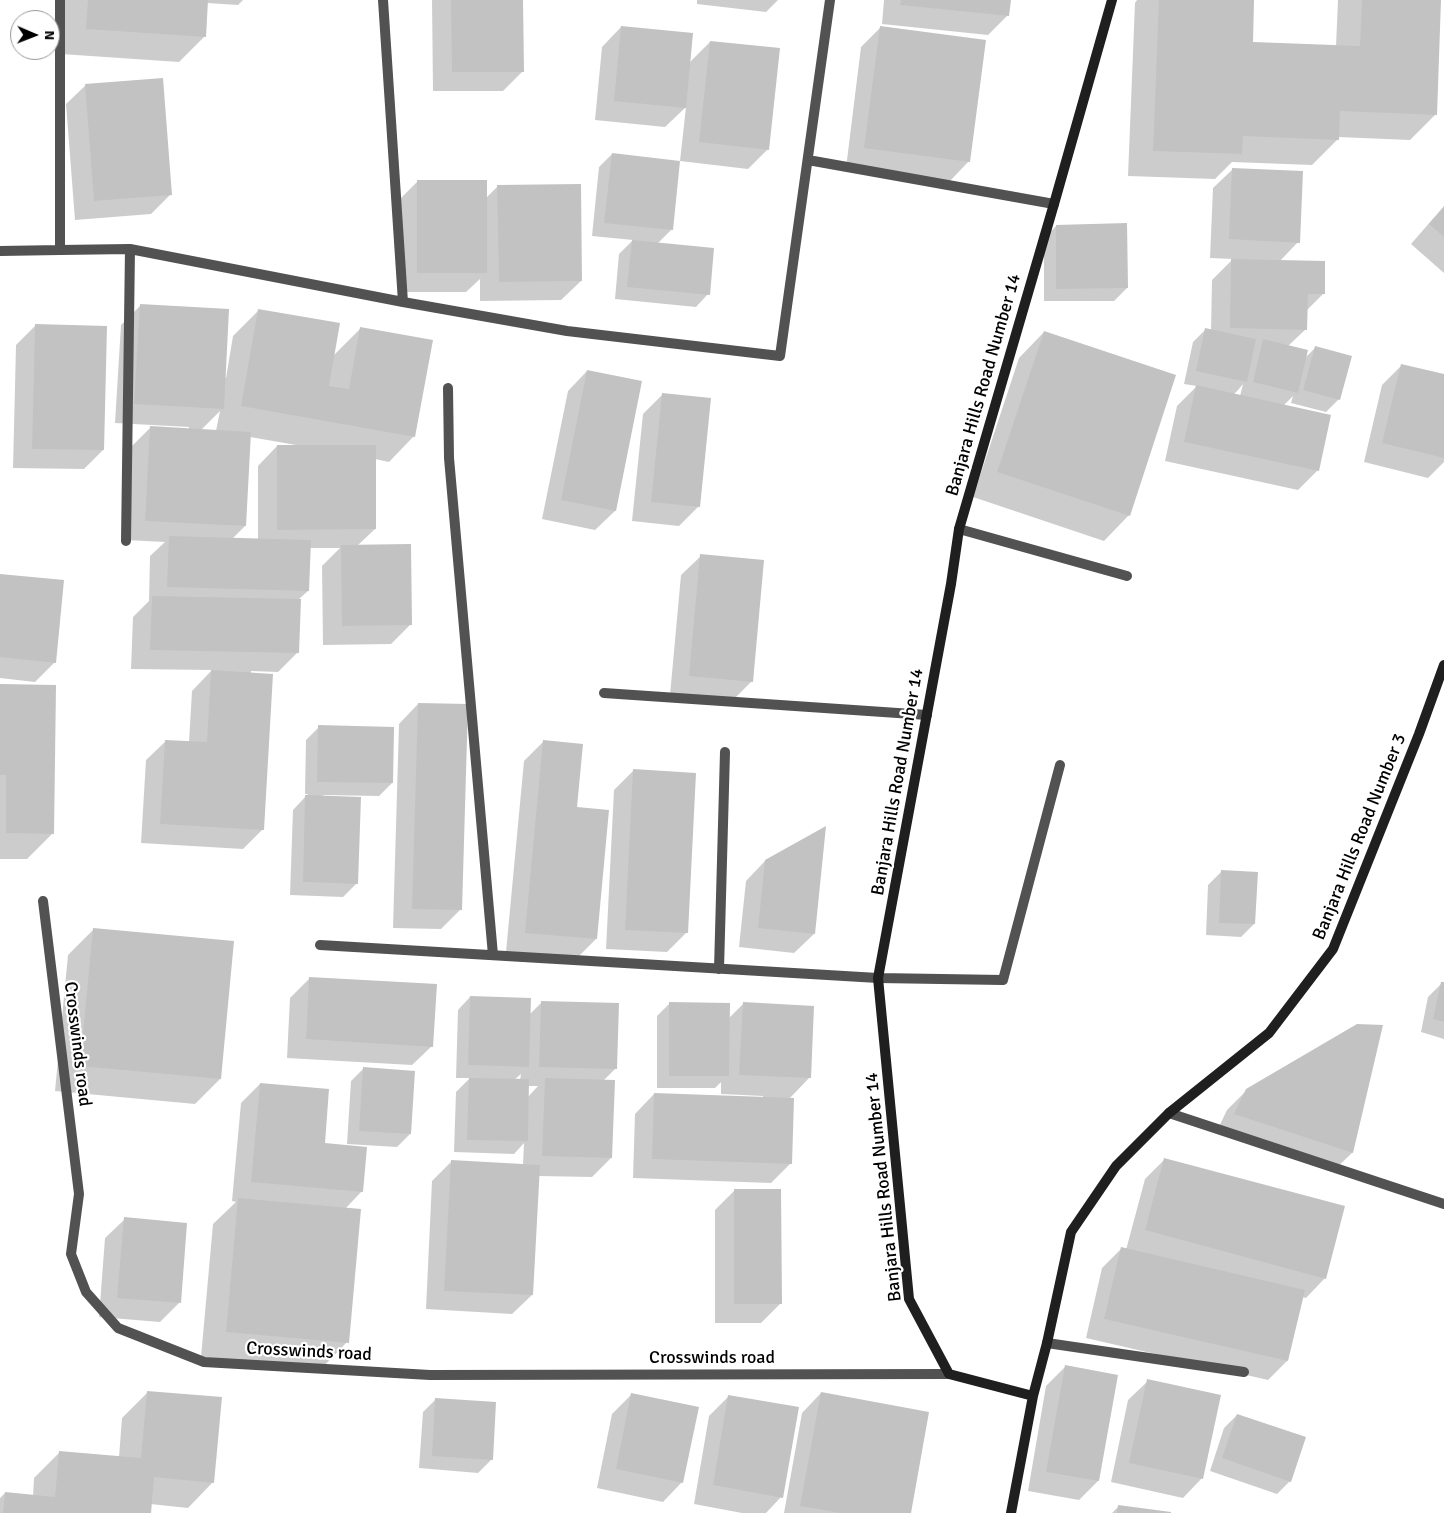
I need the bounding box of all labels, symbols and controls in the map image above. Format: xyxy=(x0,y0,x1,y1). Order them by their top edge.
north arrow xyxy=(10,10,60,60)
text: N xyxy=(41,30,58,40)
street label: Banjara Hills Road Number 14 xyxy=(942,271,1026,499)
street label: Banjara Hills Road Number 14 xyxy=(867,667,929,897)
street label: Banjara Hills Road Number 3 xyxy=(1309,731,1411,943)
street label: Crosswinds road xyxy=(59,980,95,1108)
street label: Banjara Hills Road Number 14 xyxy=(861,1071,907,1303)
street label: Crosswinds road xyxy=(246,1338,372,1366)
street label: Crosswinds road xyxy=(649,1347,775,1369)

